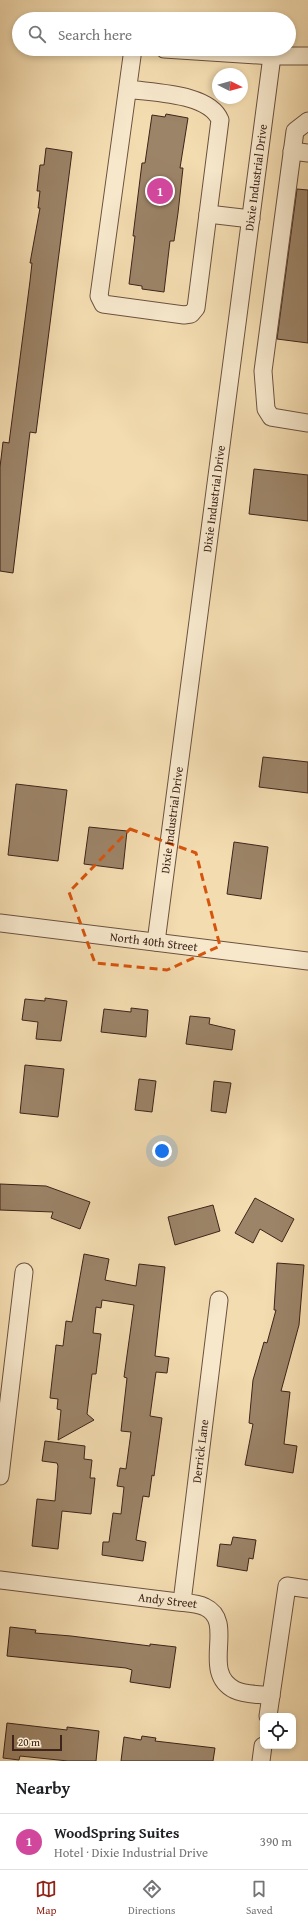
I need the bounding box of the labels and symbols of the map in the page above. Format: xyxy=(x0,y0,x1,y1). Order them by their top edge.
north arrow xyxy=(212,68,248,104)
street label: Dixie Industrial Drive xyxy=(240,123,271,232)
pin: 1 xyxy=(147,176,173,206)
street label: Dixie Industrial Drive xyxy=(198,444,229,553)
street label: Dixie Industrial Drive xyxy=(156,765,187,875)
street label: North 40th Street xyxy=(109,928,199,955)
your location xyxy=(152,1141,172,1161)
street label: Derrick Lane xyxy=(188,1418,212,1484)
street label: Andy Street xyxy=(137,1588,200,1612)
scale bar xyxy=(12,1733,62,1752)

